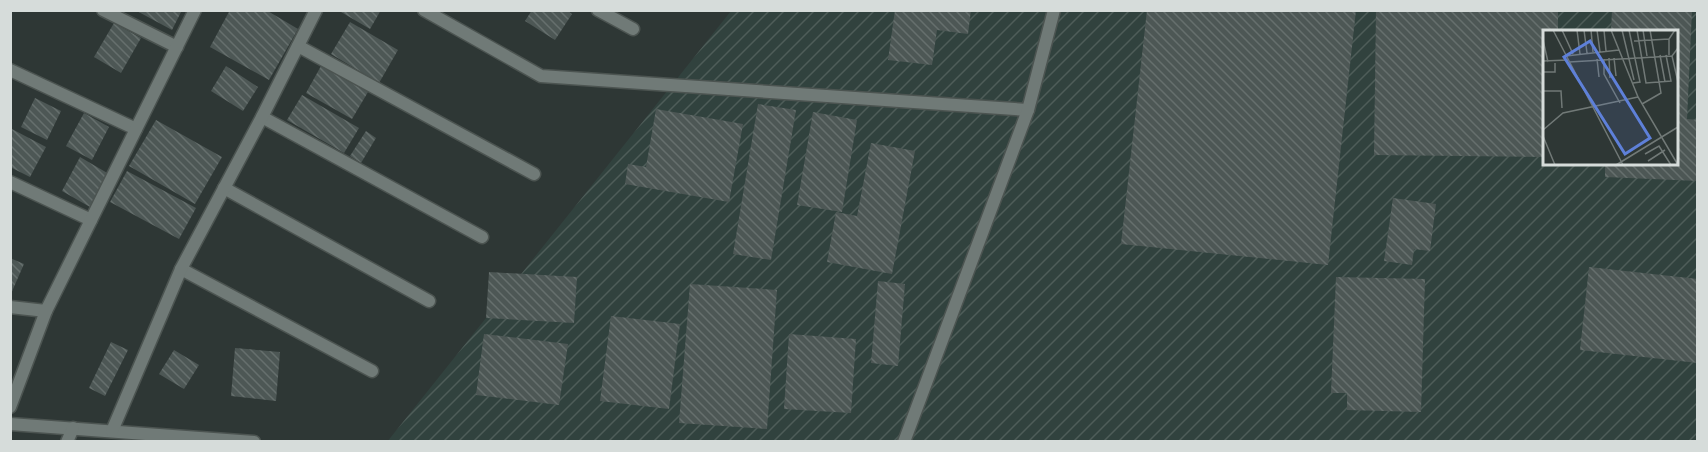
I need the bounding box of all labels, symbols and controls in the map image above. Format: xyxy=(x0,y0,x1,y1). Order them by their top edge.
inset map xyxy=(1543,30,1678,165)

